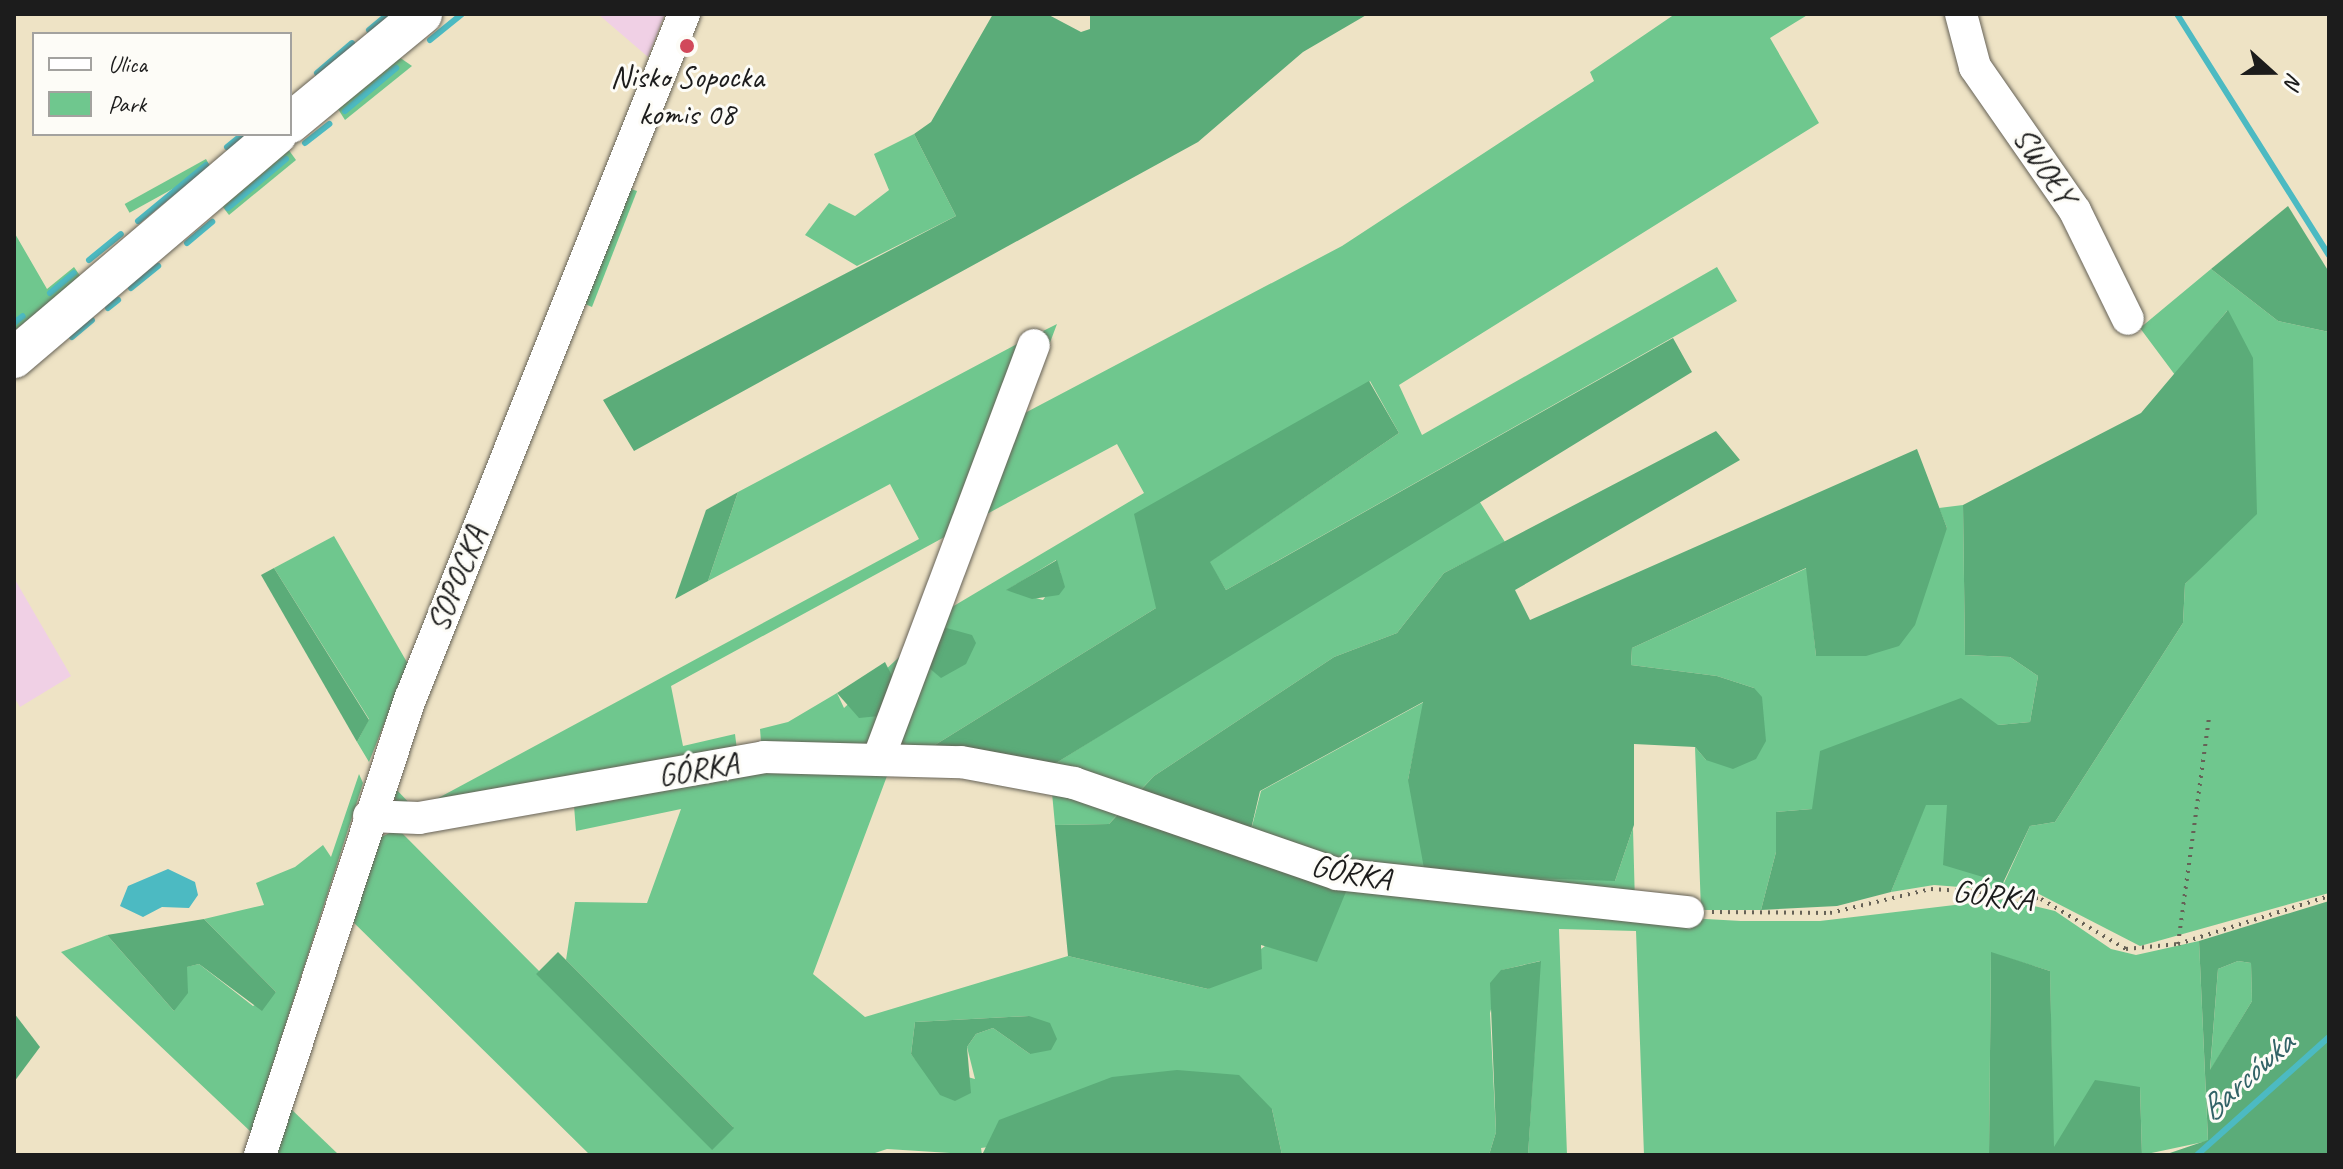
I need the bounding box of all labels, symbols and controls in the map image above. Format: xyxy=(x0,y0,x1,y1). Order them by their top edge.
legend xyxy=(32,32,292,136)
north arrow xyxy=(2231,32,2311,112)
marker: Nisko Sopocka komis 08 xyxy=(678,37,696,55)
text: Ulica xyxy=(108,49,147,79)
place label: Nisko Sopocka komis 08 xyxy=(610,59,764,134)
text: N xyxy=(2278,69,2309,92)
text: Park xyxy=(108,89,146,119)
street label: SWOŁY xyxy=(2004,120,2084,212)
street label: SOPOCKA xyxy=(419,521,495,637)
street label: GÓRKA xyxy=(655,744,741,796)
street label: GÓRKA xyxy=(1308,846,1394,900)
street label: GÓRKA xyxy=(1951,872,2035,920)
water label: Barcówka xyxy=(2190,1023,2302,1129)

